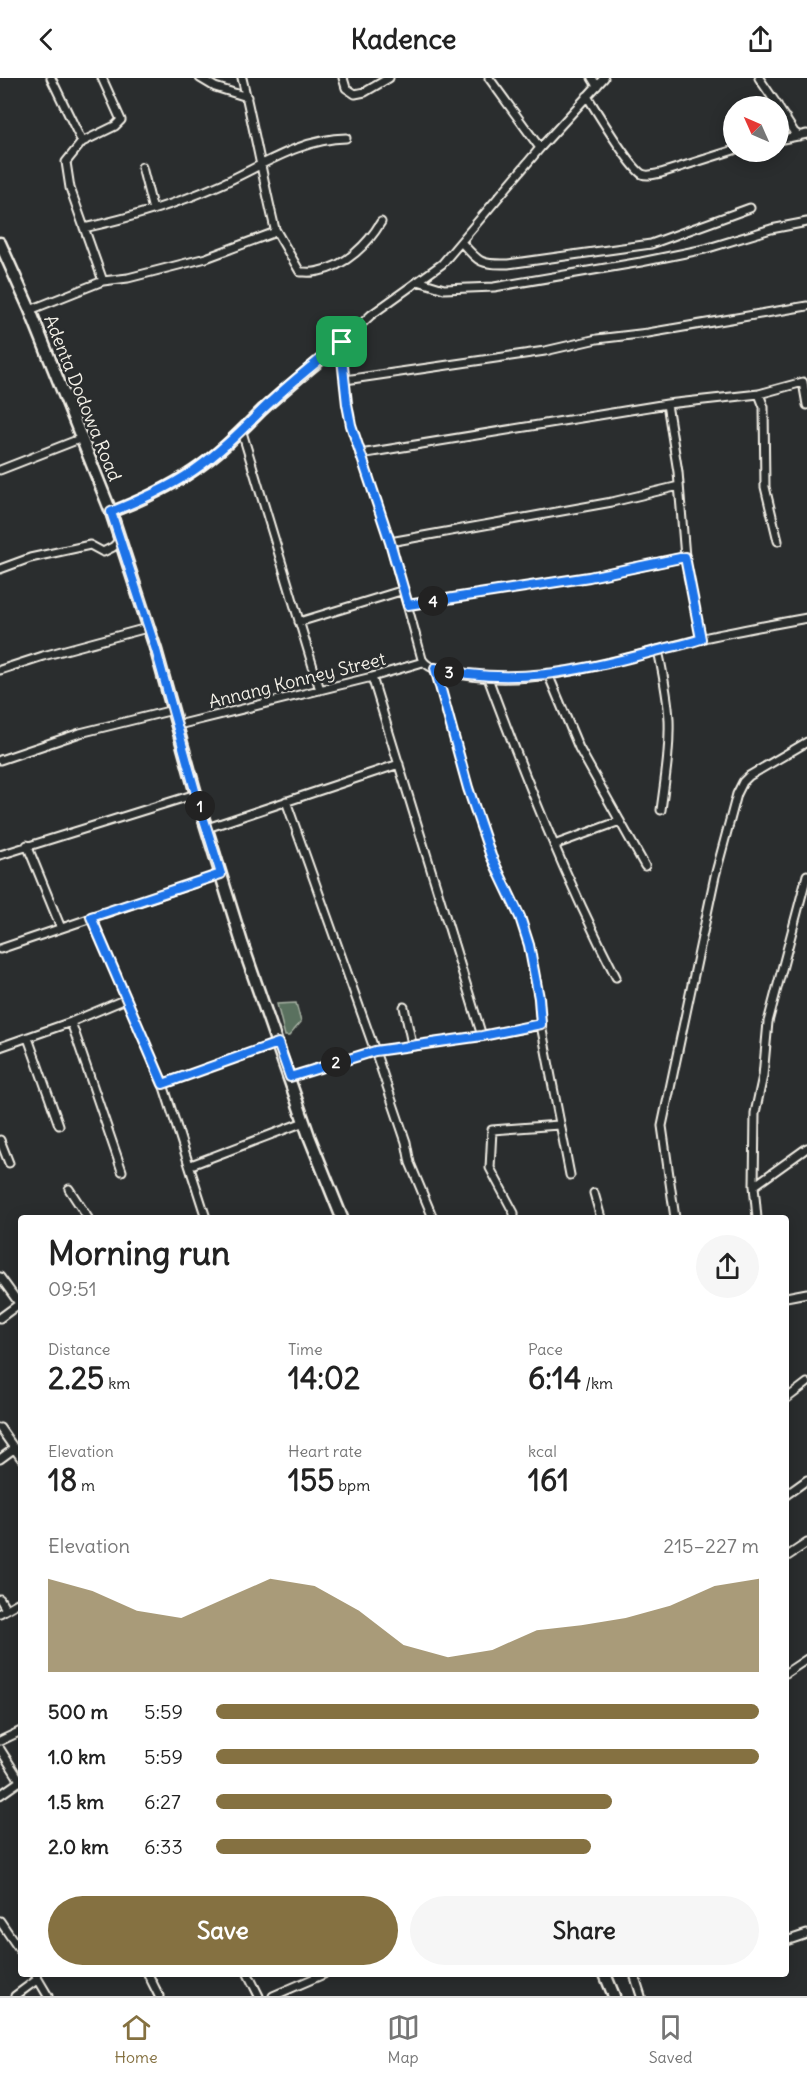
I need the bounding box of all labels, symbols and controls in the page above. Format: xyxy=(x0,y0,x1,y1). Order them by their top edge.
text: Kadence xyxy=(351,22,456,56)
icon: back xyxy=(30,23,63,56)
icon: share xyxy=(744,23,777,56)
north arrow xyxy=(723,96,789,162)
map controls xyxy=(723,96,789,162)
street label: Adenta Dodowa Road xyxy=(39,312,127,485)
pin xyxy=(316,316,367,367)
icon: arrive xyxy=(325,325,358,358)
pin: 4 xyxy=(418,586,448,616)
text: 4 xyxy=(428,591,438,611)
street label: Annang Konney Street xyxy=(206,647,388,713)
pin: 3 xyxy=(434,657,464,687)
text: 3 xyxy=(444,662,454,682)
pin: 1 xyxy=(185,791,215,821)
text: 1 xyxy=(197,796,203,816)
pin: 2 xyxy=(321,1047,351,1077)
text: 2 xyxy=(332,1052,340,1072)
text: Morning run xyxy=(48,1232,230,1274)
button: share xyxy=(696,1235,759,1298)
text: 09:51 xyxy=(48,1276,97,1301)
text: Distance xyxy=(48,1339,110,1359)
text: Time xyxy=(288,1339,323,1359)
text: Pace xyxy=(528,1339,563,1359)
text: 2.25 xyxy=(48,1359,104,1397)
text: 14:02 xyxy=(288,1359,360,1397)
text: 6:14 xyxy=(528,1359,581,1397)
text: km xyxy=(104,1373,130,1393)
text: /km xyxy=(581,1373,613,1393)
text: Elevation xyxy=(48,1441,114,1461)
text: Heart rate xyxy=(288,1441,362,1461)
text: kcal xyxy=(528,1441,557,1461)
text: 18 xyxy=(48,1461,77,1499)
text: 155 xyxy=(288,1461,334,1499)
text: 161 xyxy=(528,1461,569,1499)
text: m xyxy=(77,1475,95,1495)
text: bpm xyxy=(334,1475,370,1495)
text: Elevation xyxy=(48,1533,130,1558)
text: 215–227 m xyxy=(663,1533,759,1558)
text: 500 m xyxy=(48,1699,108,1724)
text: 5:59 xyxy=(144,1699,183,1724)
text: 1.0 km xyxy=(48,1744,106,1769)
text: 5:59 xyxy=(144,1744,183,1769)
text: 1.5 km xyxy=(48,1789,104,1814)
text: 6:27 xyxy=(144,1789,181,1814)
text: 2.0 km xyxy=(48,1834,109,1859)
text: 6:33 xyxy=(144,1834,183,1859)
button: Save xyxy=(48,1896,398,1965)
button: Share xyxy=(410,1896,759,1965)
tab: Home xyxy=(115,2011,158,2067)
tab: Map xyxy=(387,2011,420,2067)
tab: Saved xyxy=(649,2011,692,2067)

